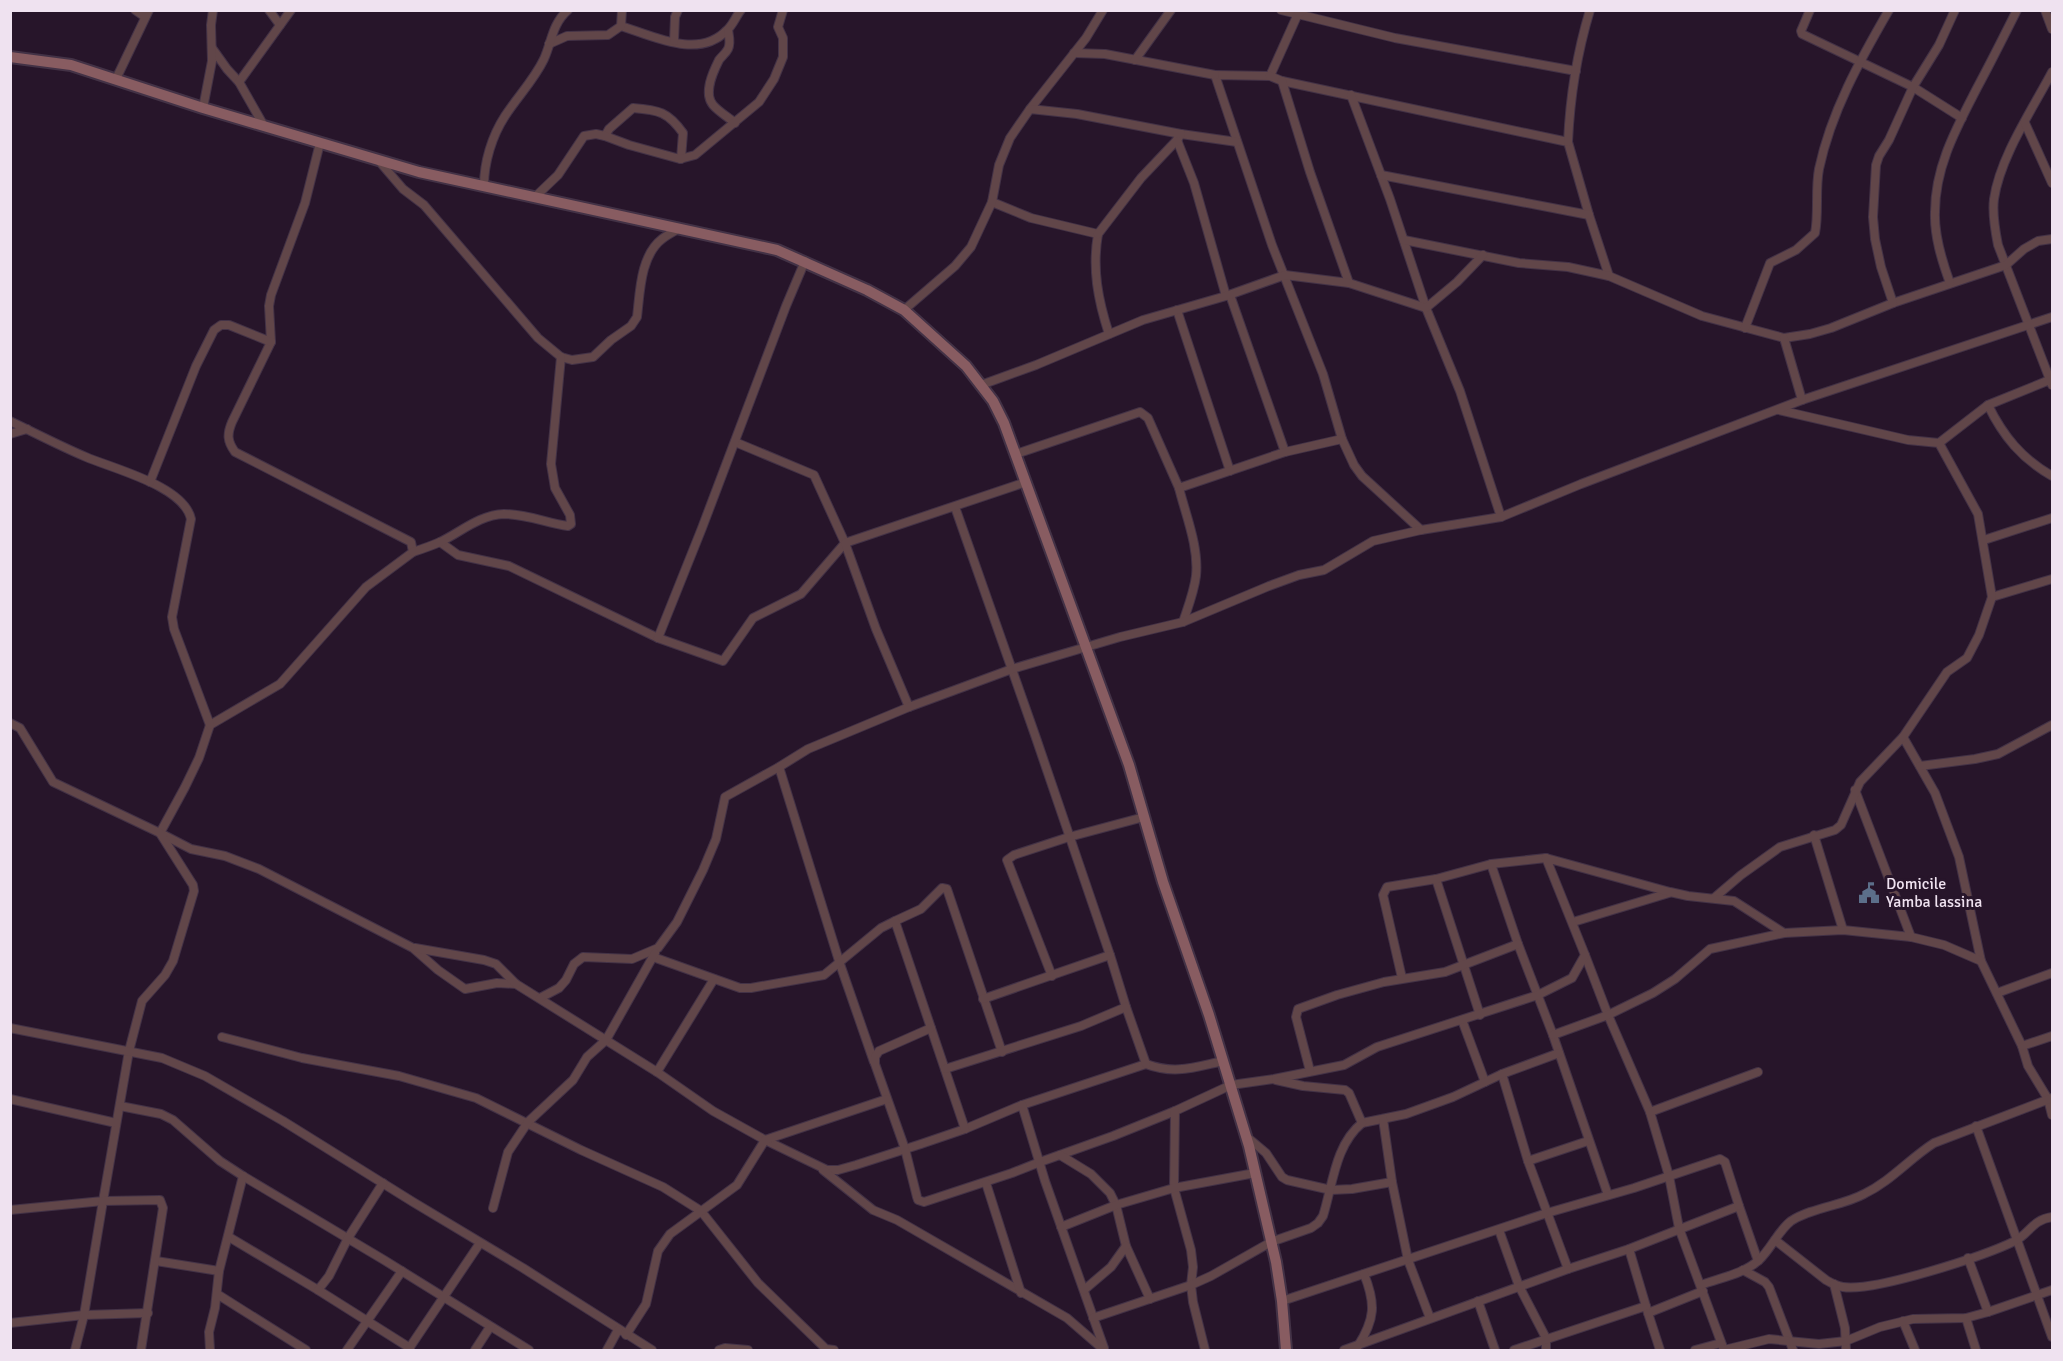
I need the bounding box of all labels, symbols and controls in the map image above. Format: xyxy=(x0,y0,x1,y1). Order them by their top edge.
place label: Domicile Yamba lassina xyxy=(1886,874,1982,912)
public building icon: Domicile Yamba lassina xyxy=(1857,881,1881,905)

